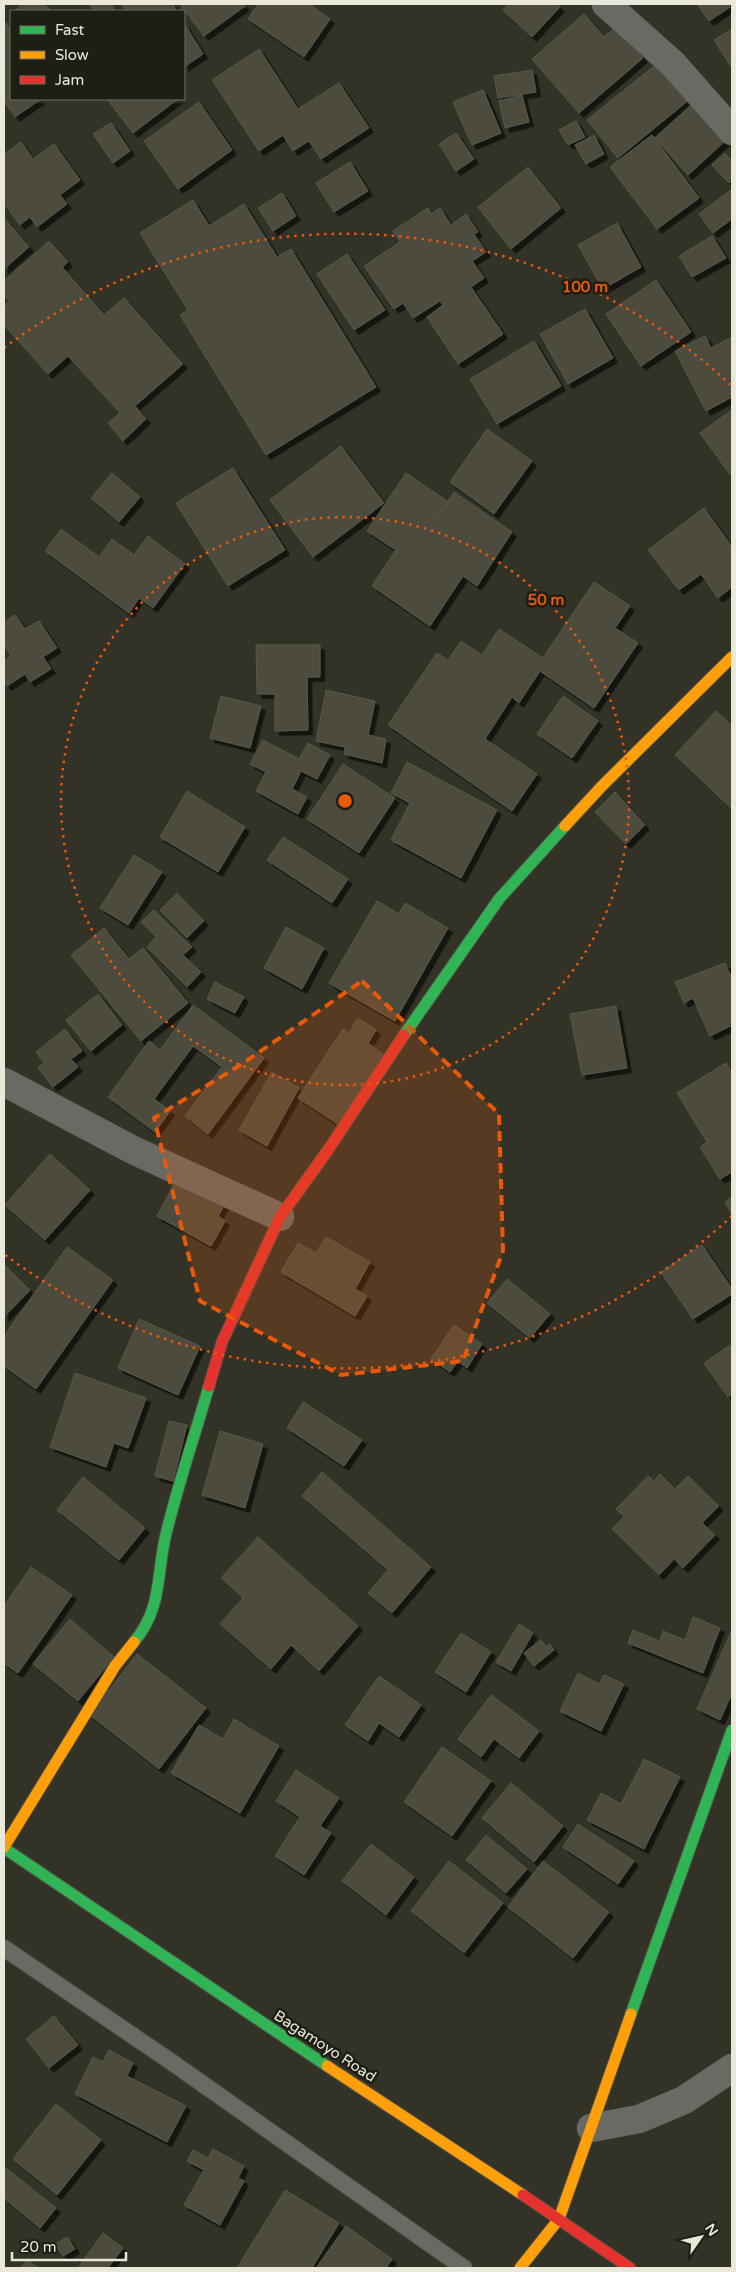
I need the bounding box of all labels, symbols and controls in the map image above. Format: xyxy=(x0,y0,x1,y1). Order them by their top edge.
legend xyxy=(10,10,185,100)
text: Fast xyxy=(55,21,85,39)
text: Slow xyxy=(55,46,89,64)
text: Jam xyxy=(55,71,84,89)
text: 100 m xyxy=(562,278,608,296)
text: 50 m xyxy=(528,591,564,609)
centre of rings xyxy=(336,792,354,810)
street label: Bagamoyo Road xyxy=(271,2006,379,2086)
north arrow xyxy=(676,2212,726,2262)
text: N xyxy=(701,2221,722,2239)
scale bar xyxy=(12,2230,126,2262)
text: 20 m xyxy=(20,2238,57,2256)

